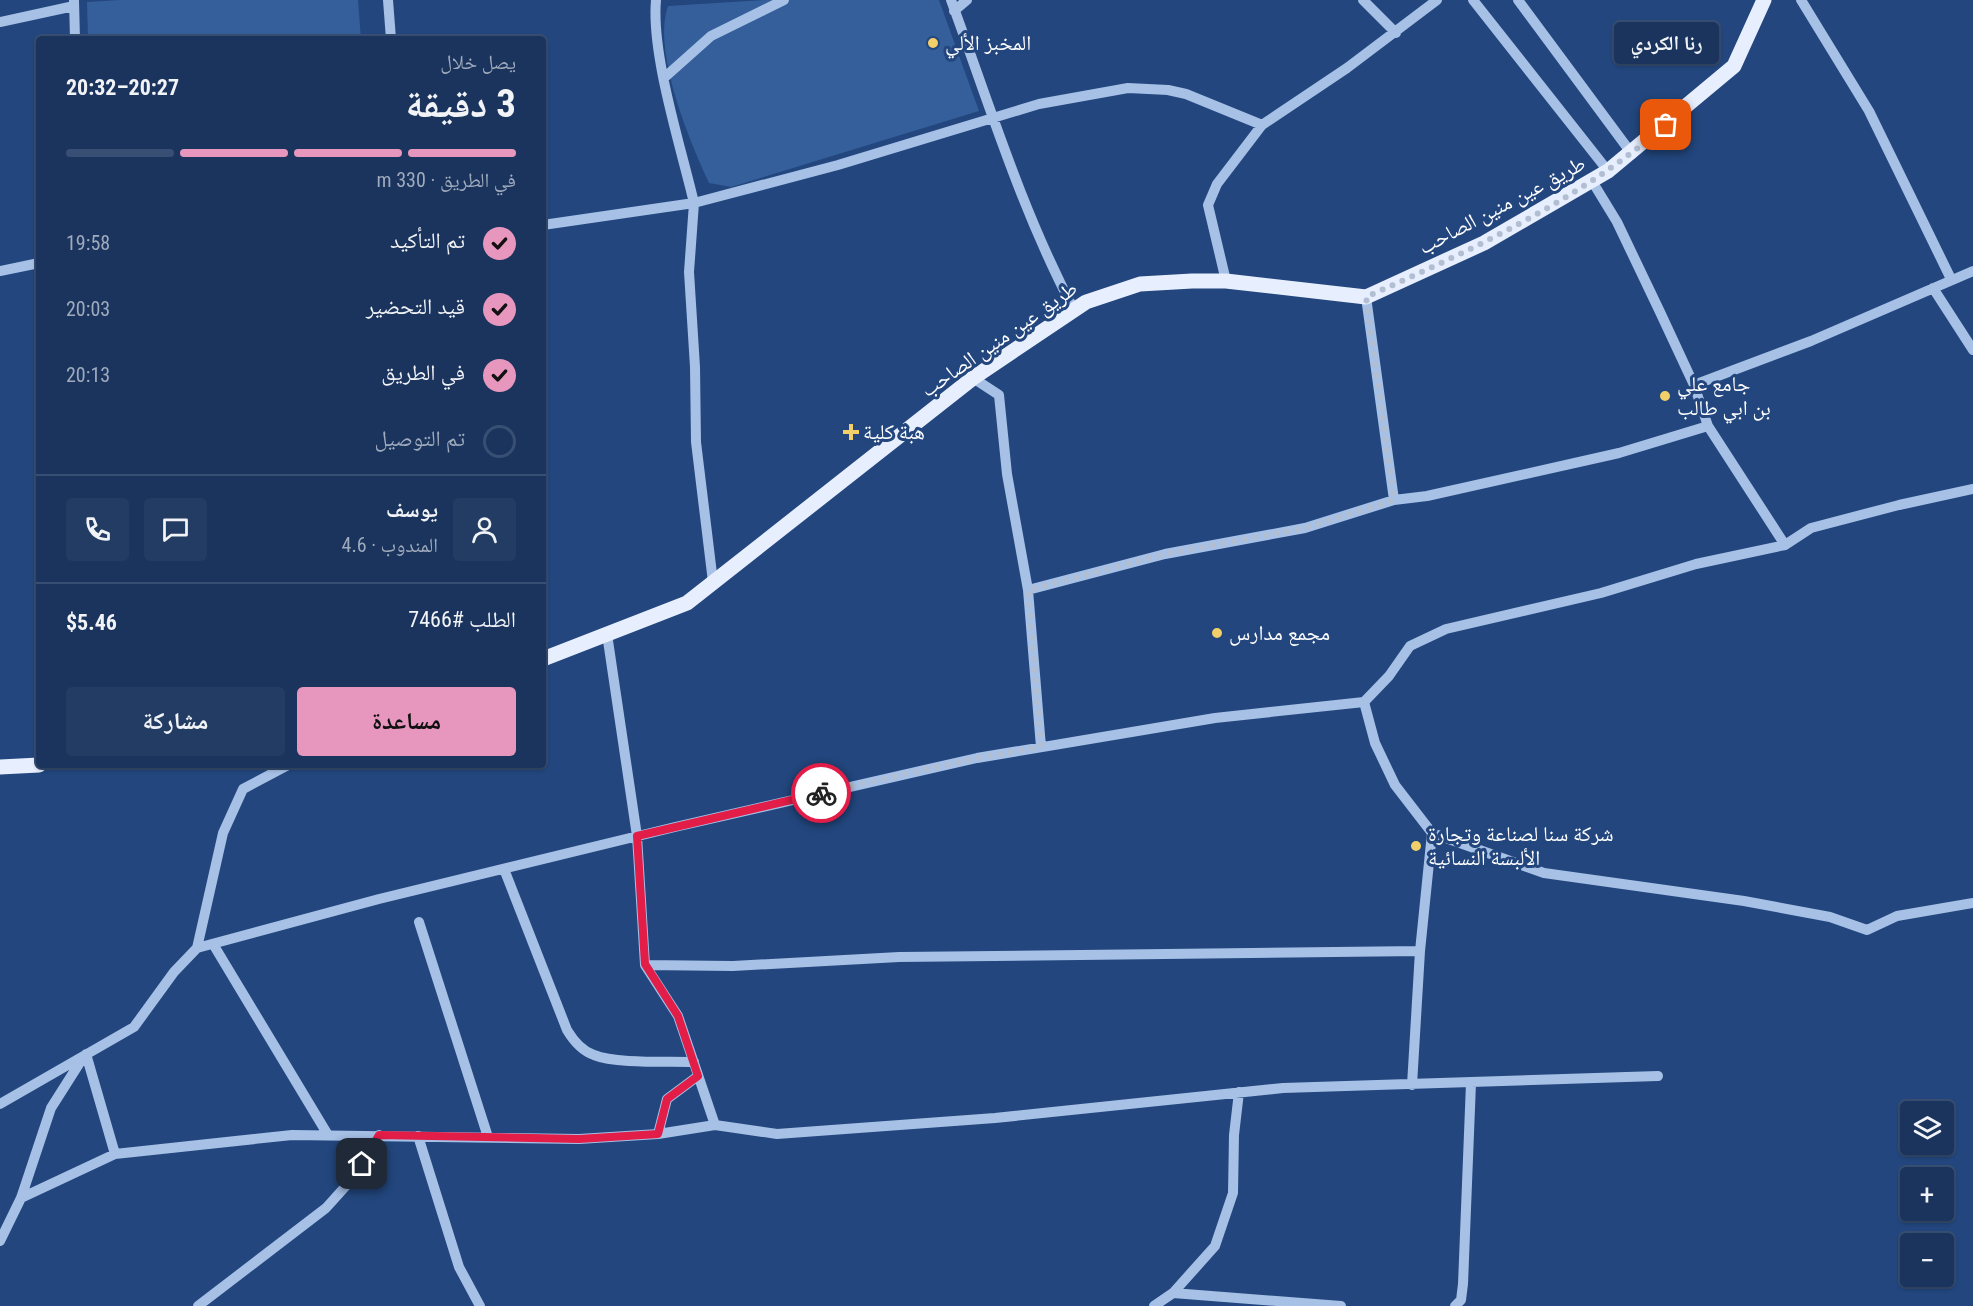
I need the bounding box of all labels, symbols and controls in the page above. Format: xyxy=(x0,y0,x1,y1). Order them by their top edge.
callout: رنا الكردي xyxy=(1614,23,1718,65)
place label: المخبز الألي xyxy=(945,31,1031,59)
text: رنا الكردي xyxy=(1630,31,1703,55)
marker: المخبز الألي xyxy=(926,36,940,50)
text: يصل خلال xyxy=(440,50,516,74)
text: 20:27–20:32 xyxy=(66,75,179,100)
text: 3 دقيقة xyxy=(405,81,516,127)
pin xyxy=(1640,99,1691,150)
icon: bag xyxy=(1649,108,1682,141)
street label: طريق عين منين الصاحب xyxy=(1415,151,1590,260)
text: في الطريق · 330 m xyxy=(377,168,516,192)
icon: check xyxy=(483,227,516,260)
text: تم التأكيد xyxy=(390,228,465,253)
text: 19:58 xyxy=(66,231,110,255)
street label: طريق عين منين الصاحب xyxy=(916,276,1082,403)
icon: check xyxy=(483,293,516,326)
text: قيد التحضير xyxy=(366,294,465,319)
text: 20:03 xyxy=(66,297,110,321)
icon: check xyxy=(483,359,516,392)
text: في الطريق xyxy=(381,360,465,385)
text: 20:13 xyxy=(66,363,110,387)
place label: جامع علي بن ابي طالب xyxy=(1677,372,1771,424)
marker: جامع علي بن ابي طالب xyxy=(1658,389,1672,403)
place label: هبة كلية xyxy=(863,420,925,444)
marker: هبة كلية xyxy=(844,425,858,439)
text: تم التوصيل xyxy=(374,426,465,451)
text: يوسف xyxy=(386,497,438,522)
button: phone xyxy=(66,498,129,561)
button: chat xyxy=(144,498,207,561)
button: person xyxy=(453,498,516,561)
text: المندوب · 4.6 xyxy=(342,533,438,557)
text: الطلب #7466 xyxy=(408,607,516,632)
text: $5.46 xyxy=(66,610,117,635)
place label: مجمع مدارس xyxy=(1229,621,1330,646)
marker: مجمع مدارس xyxy=(1210,626,1224,640)
button: مشاركة xyxy=(66,687,285,756)
button: مساعدة xyxy=(297,687,516,756)
courier xyxy=(791,763,851,823)
icon: bike xyxy=(805,777,838,810)
place label: شركة سنا لصناعة وتجارة الألبسة النسائية xyxy=(1428,822,1614,870)
marker: شركة سنا لصناعة وتجارة الألبسة النسائية xyxy=(1409,839,1423,853)
map controls xyxy=(1900,1101,1954,1287)
button: layers xyxy=(1900,1101,1954,1155)
pin xyxy=(336,1138,387,1189)
icon: home xyxy=(345,1147,378,1180)
button: + xyxy=(1900,1167,1954,1221)
button: − xyxy=(1900,1233,1954,1287)

